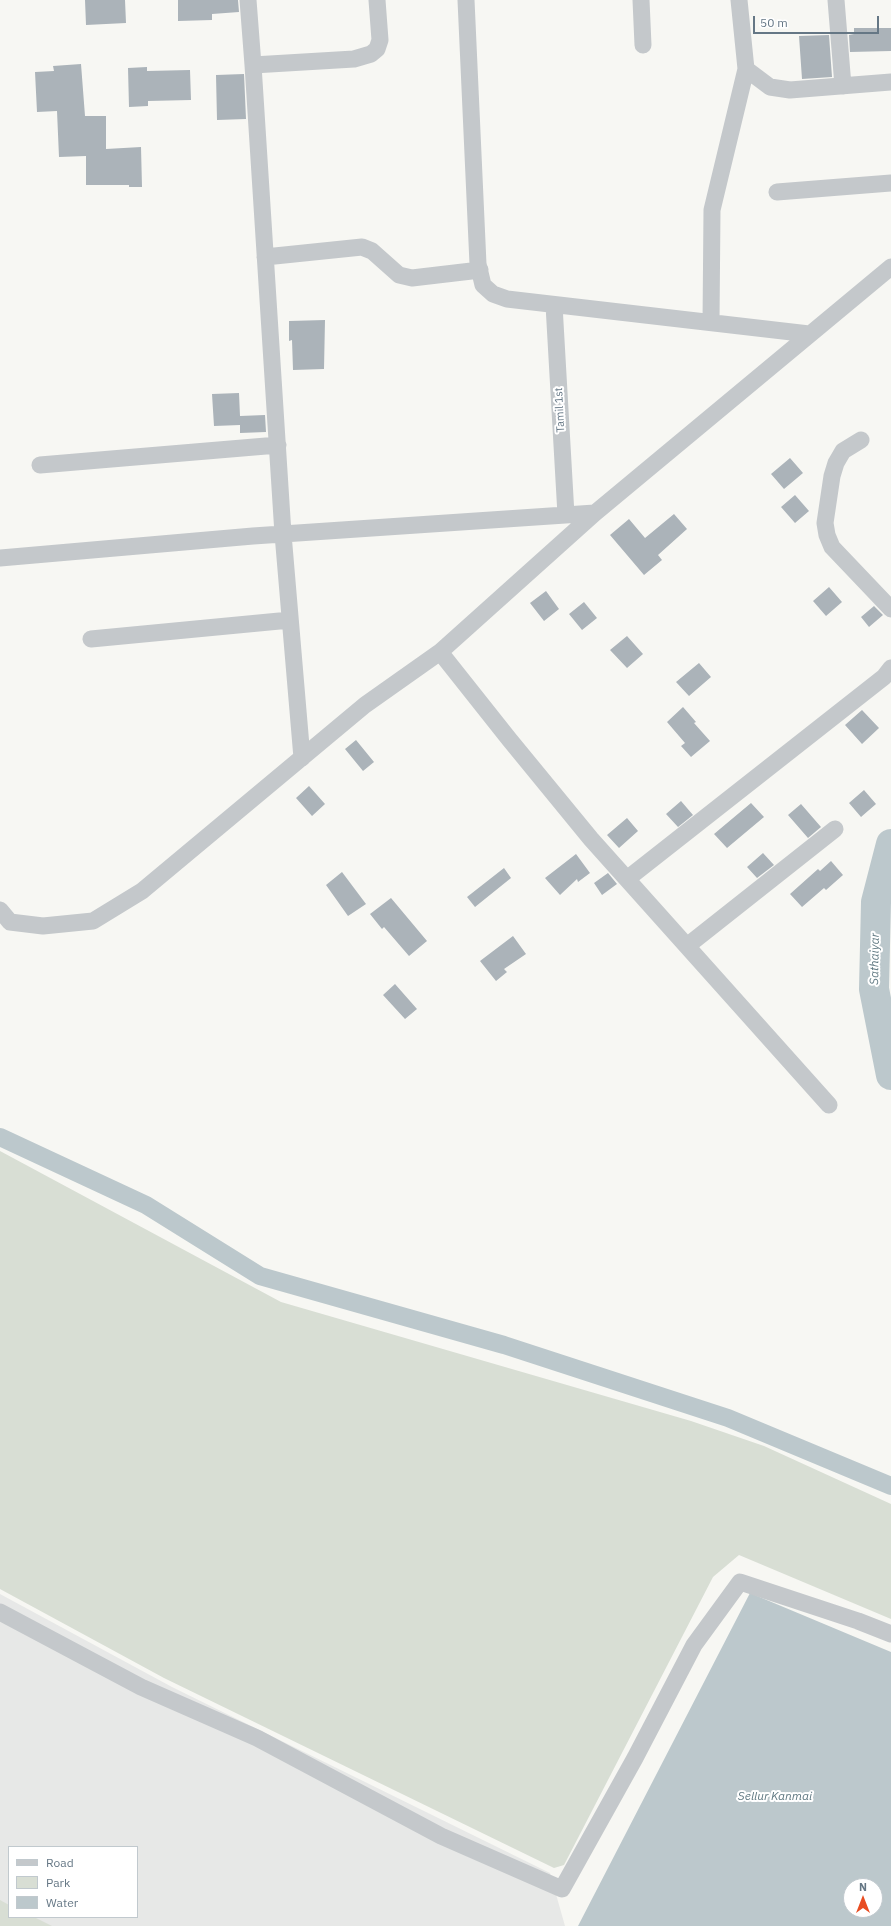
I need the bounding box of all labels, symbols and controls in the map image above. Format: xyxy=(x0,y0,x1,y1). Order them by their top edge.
scale bar xyxy=(755,8,881,34)
text: 50 m xyxy=(760,15,788,30)
street label: Tamil 1st xyxy=(552,387,568,433)
water label: Sathaiyar xyxy=(867,933,883,985)
water label: Sellur Kanmai xyxy=(738,1790,812,1804)
legend xyxy=(8,1846,138,1918)
text: Road xyxy=(46,1855,74,1870)
text: Park xyxy=(46,1875,70,1890)
north arrow xyxy=(843,1878,883,1918)
text: N xyxy=(859,1880,867,1894)
text: Water xyxy=(46,1895,78,1910)

